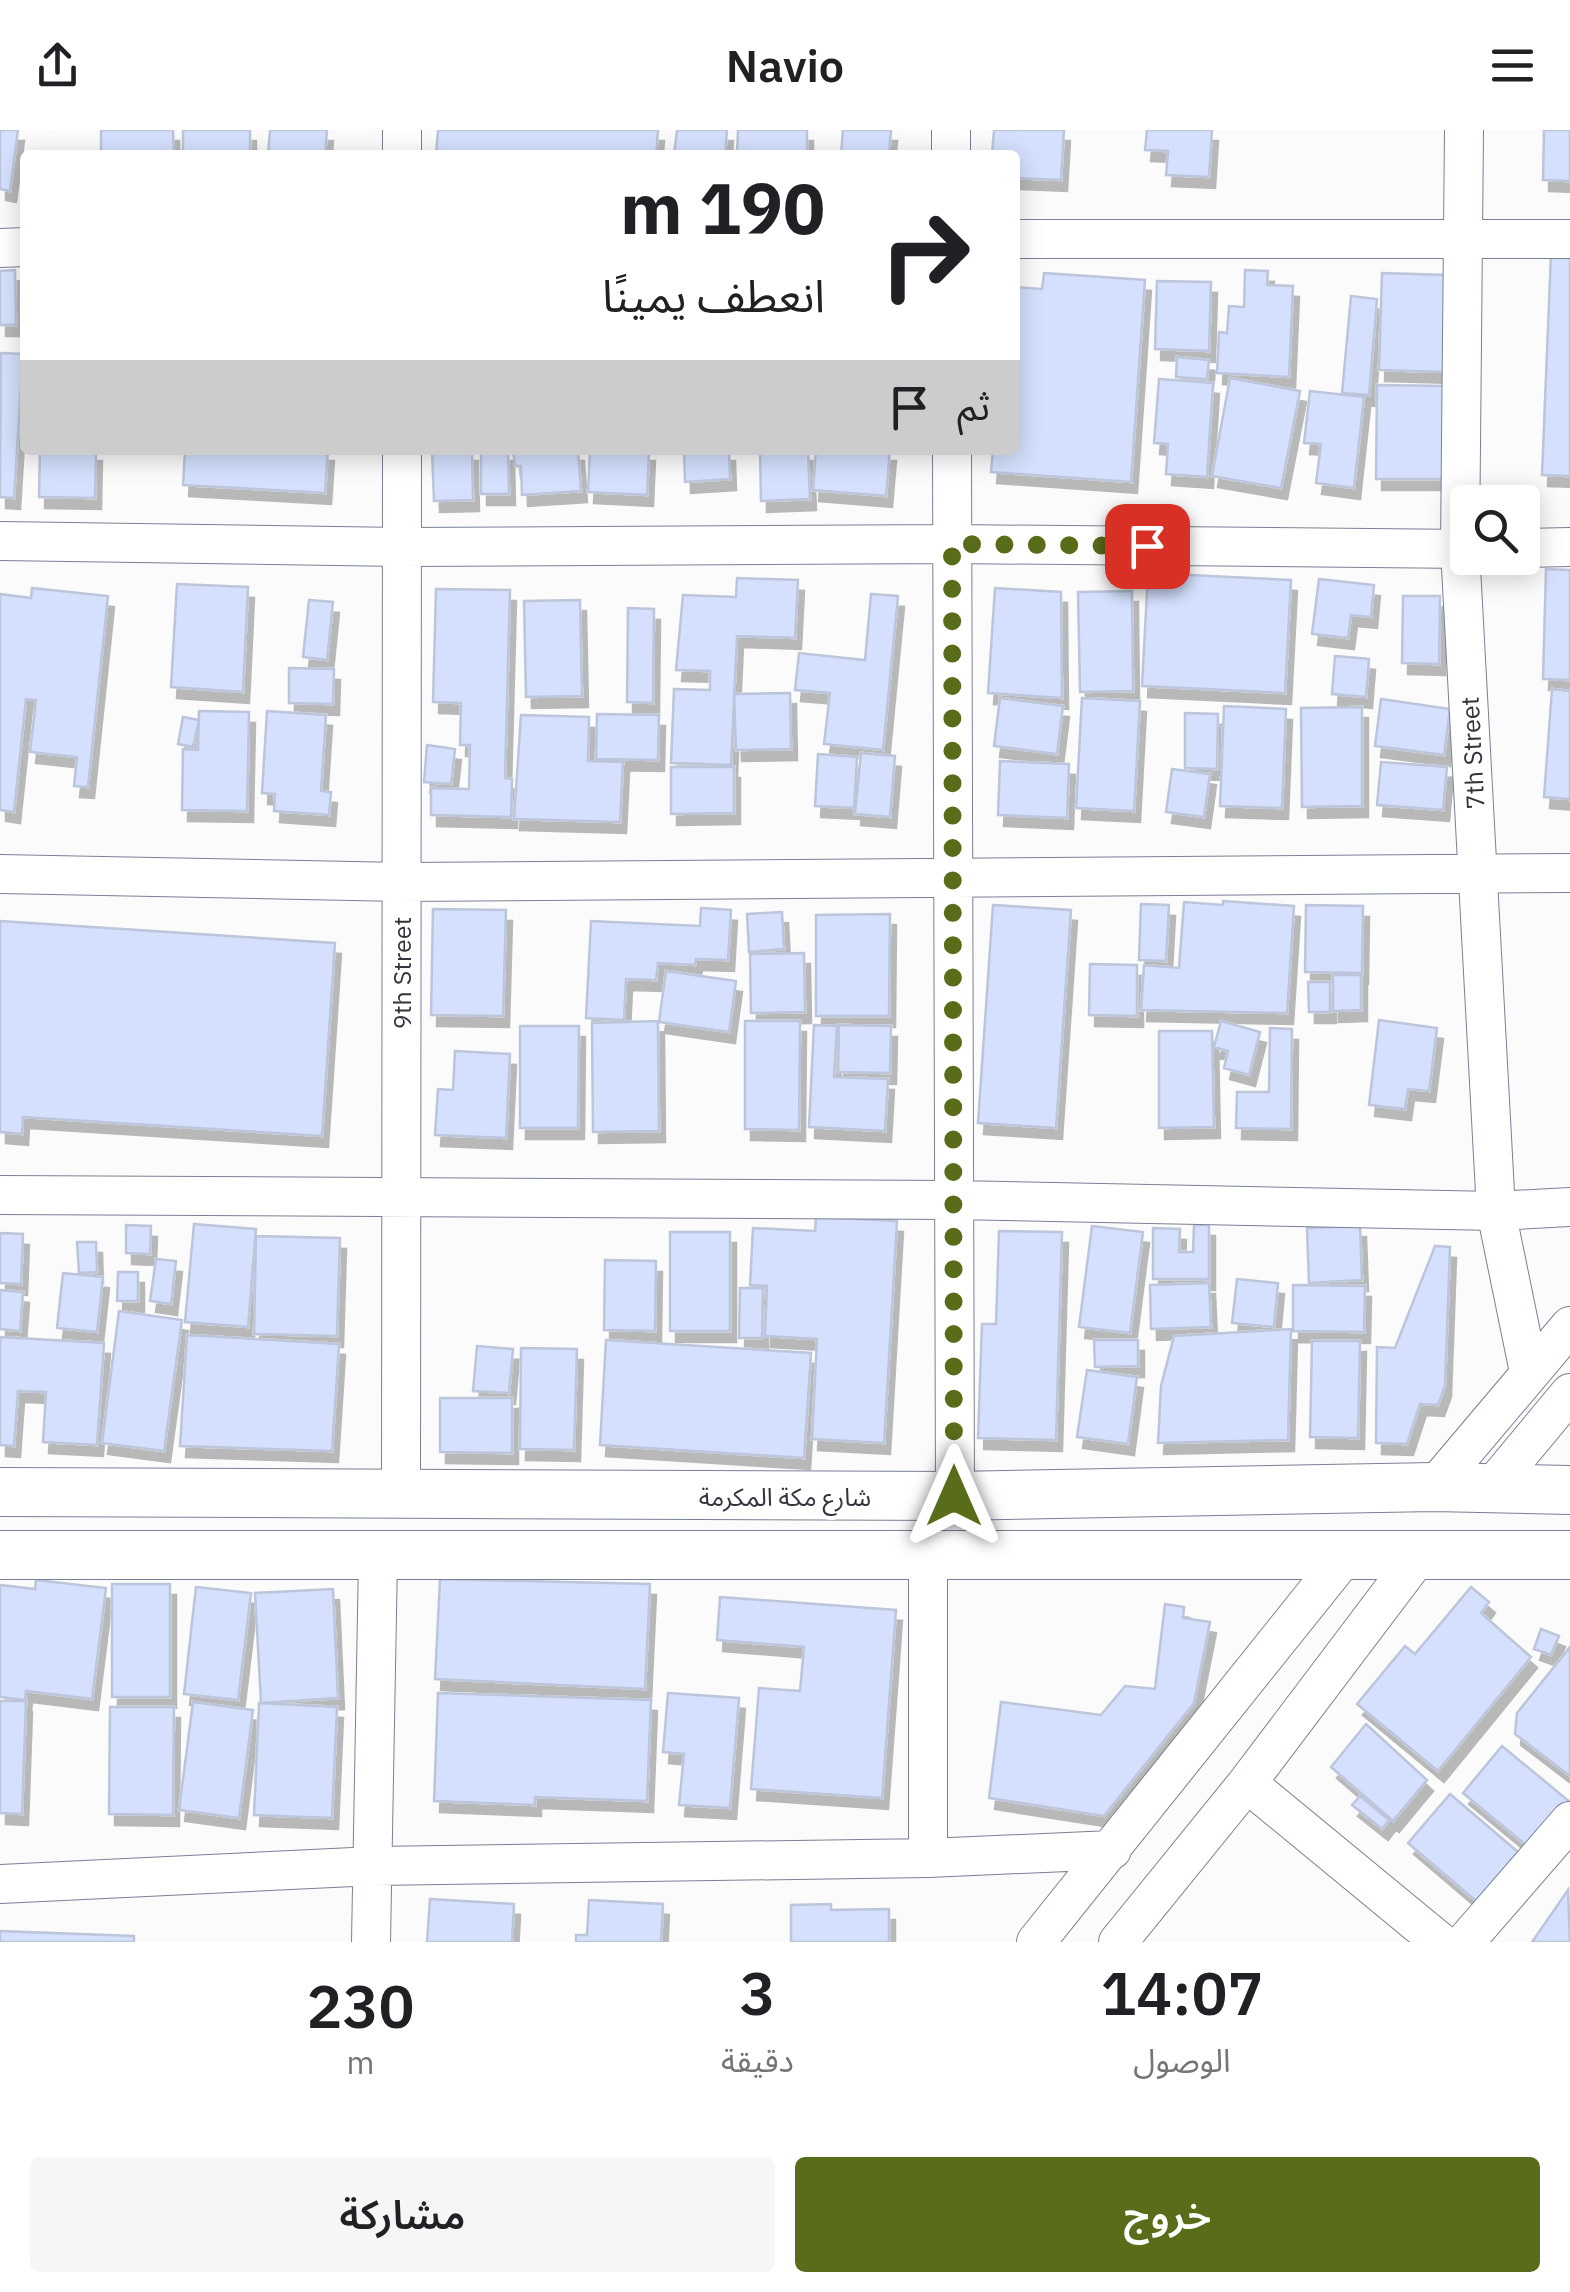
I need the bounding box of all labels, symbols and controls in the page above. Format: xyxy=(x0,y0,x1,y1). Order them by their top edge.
text: Navio xyxy=(726,36,844,94)
icon: share xyxy=(30,38,85,93)
icon: menu xyxy=(1485,38,1540,93)
text: 190 m xyxy=(620,162,825,253)
icon: right xyxy=(860,190,990,320)
text: انعطف يمينًا xyxy=(602,266,825,324)
icon: arrive xyxy=(882,380,937,435)
text: ثم xyxy=(957,381,990,430)
map controls xyxy=(1450,485,1540,575)
button: search xyxy=(1450,485,1540,575)
pin xyxy=(1105,504,1190,589)
icon: arrive xyxy=(1120,519,1175,574)
street label: 7th Street xyxy=(1453,696,1491,810)
street label: 9th Street xyxy=(385,917,418,1029)
position arrow xyxy=(902,1444,1006,1548)
street label: شارع مكة المكرمة xyxy=(699,1480,871,1516)
text: 3 xyxy=(739,1953,775,2032)
text: 14:07 xyxy=(1100,1953,1264,2032)
text: 230 xyxy=(307,1966,415,2045)
text: دقيقة xyxy=(721,2039,794,2081)
text: الوصول xyxy=(1133,2039,1231,2081)
text: m xyxy=(347,2041,374,2083)
button: مشاركة xyxy=(30,2157,775,2272)
button: خروج xyxy=(795,2157,1540,2272)

